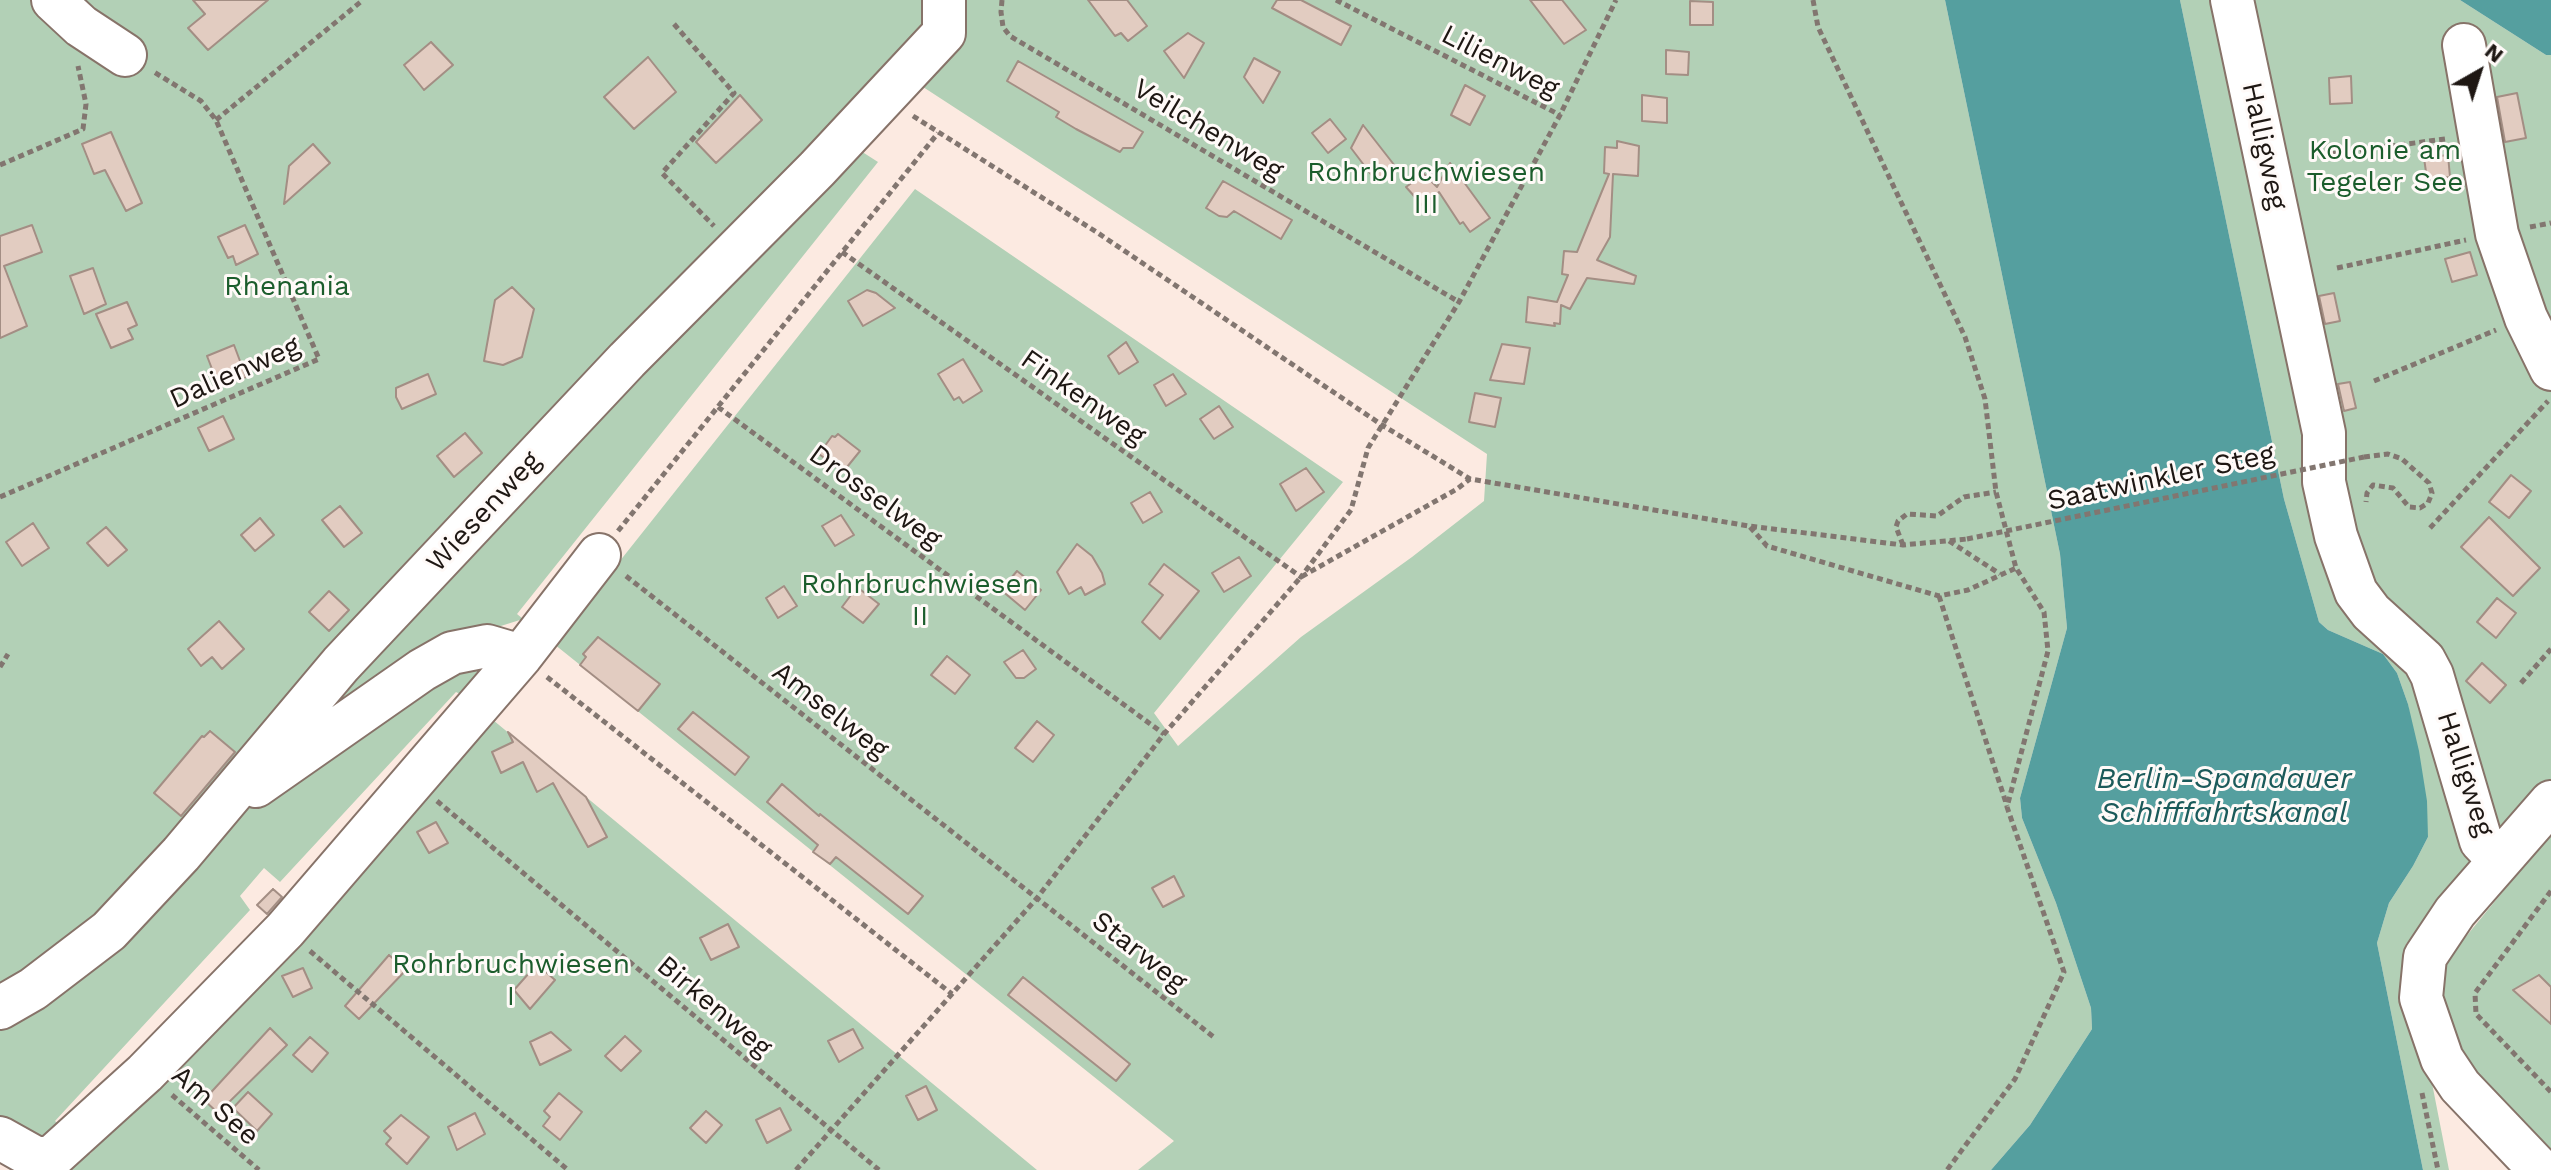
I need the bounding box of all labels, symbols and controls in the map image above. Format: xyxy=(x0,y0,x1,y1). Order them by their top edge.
street label: Lilienweg xyxy=(1436,18,1564,106)
north arrow xyxy=(2439,32,2519,112)
text: N xyxy=(2480,38,2509,68)
street label: Veilchenweg xyxy=(1127,72,1289,188)
street label: Halligweg xyxy=(2234,79,2294,213)
park label: Kolonie am Tegeler See xyxy=(2307,134,2463,200)
park label: Rohrbruchwiesen III xyxy=(1307,156,1545,222)
park label: Rhenania xyxy=(224,270,350,304)
street label: Dalienweg xyxy=(165,329,305,417)
street label: Finkenweg xyxy=(1014,343,1152,453)
street label: Drosselweg xyxy=(802,438,948,556)
street label: Saatwinkler Steg xyxy=(2045,438,2277,518)
street label: Wiesenweg xyxy=(420,445,548,579)
park label: Rohrbruchwiesen II xyxy=(801,568,1039,634)
street label: Amselweg xyxy=(765,655,895,767)
street label: Halligweg xyxy=(2429,707,2501,841)
water label: Berlin-Spandauer Schifffahrtskanal xyxy=(2096,761,2352,832)
street label: Starweg xyxy=(1085,905,1193,999)
park label: Rohrbruchwiesen I xyxy=(392,948,630,1014)
street label: Birkenweg xyxy=(650,949,778,1065)
street label: Am See xyxy=(164,1059,266,1153)

